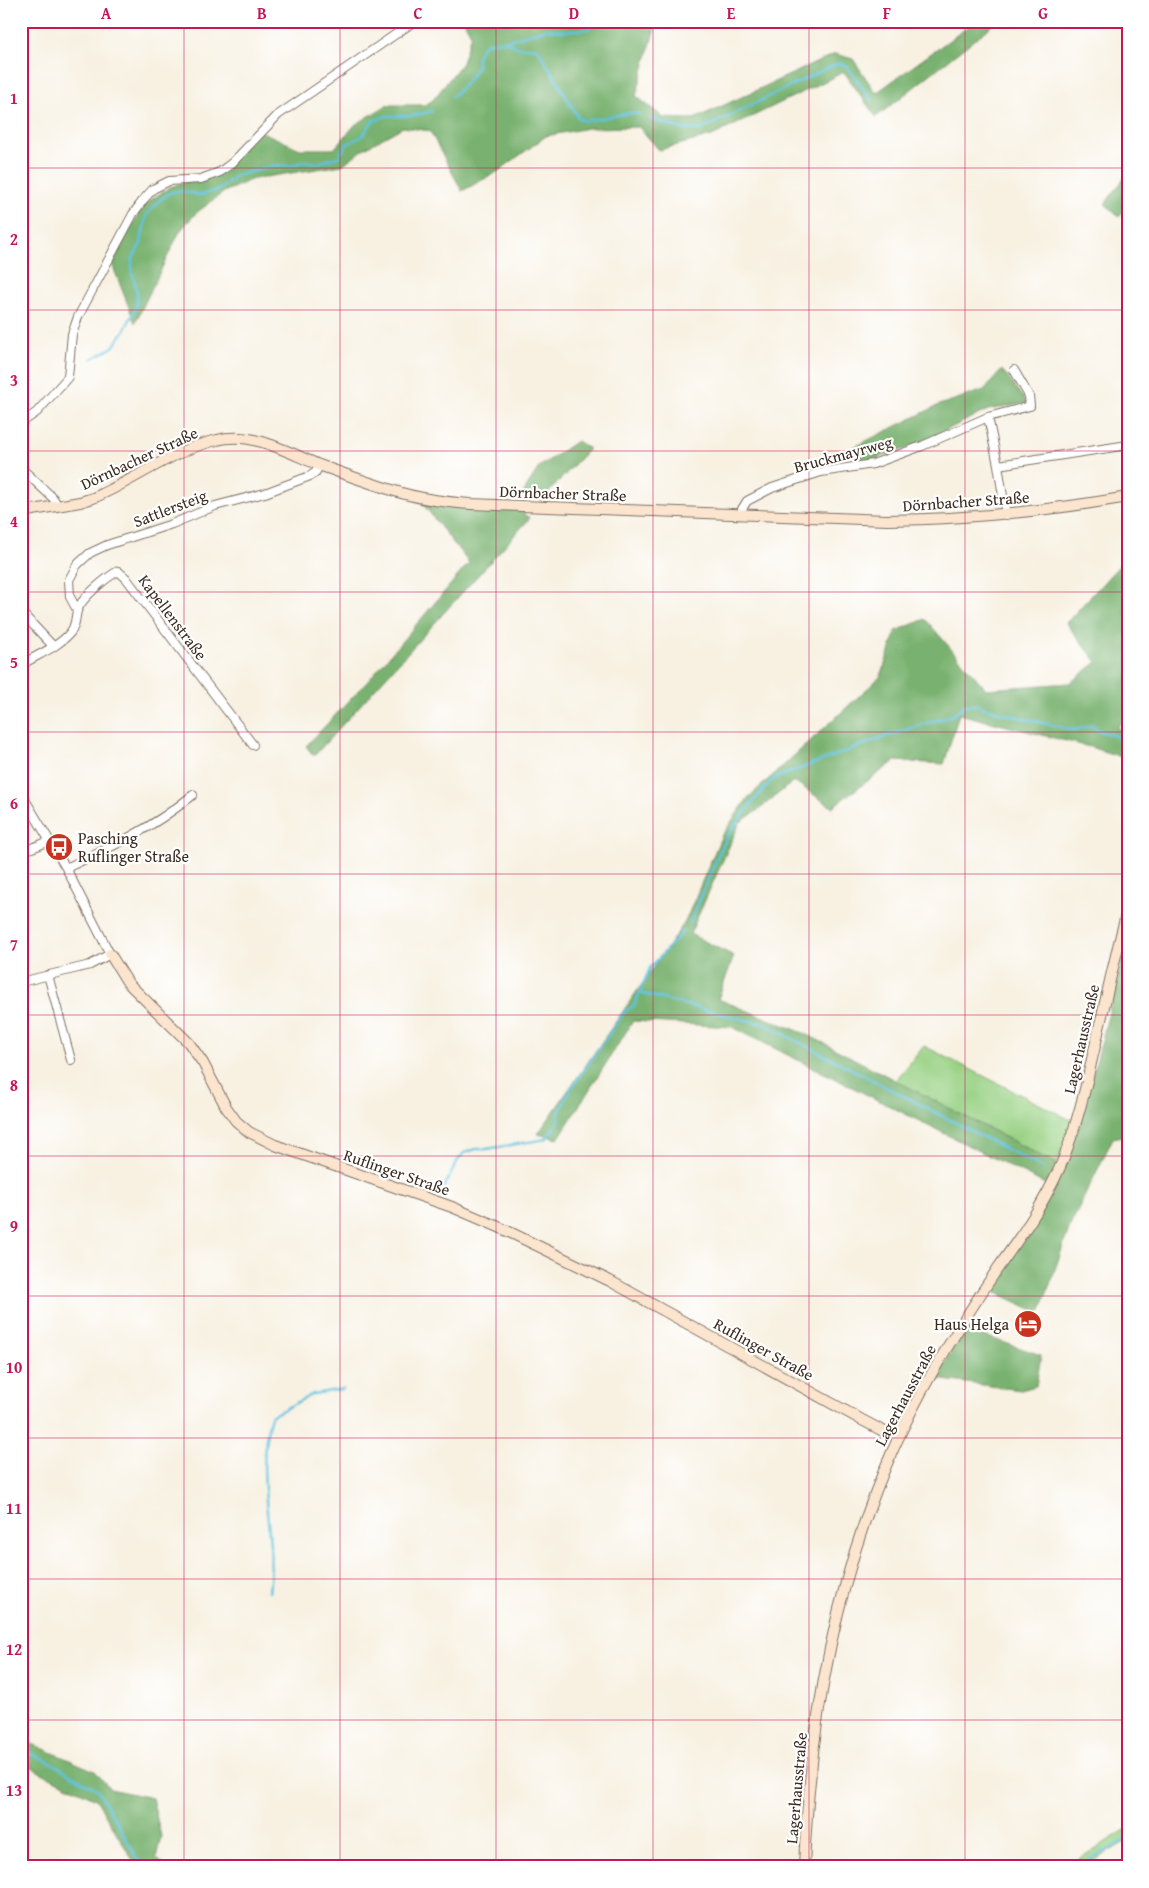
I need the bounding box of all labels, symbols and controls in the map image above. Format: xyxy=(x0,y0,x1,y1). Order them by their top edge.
text: A xyxy=(101,1,112,25)
text: B xyxy=(257,1,267,25)
text: C xyxy=(413,1,423,25)
text: D xyxy=(569,1,579,25)
text: E xyxy=(727,1,736,25)
text: F xyxy=(883,1,891,25)
text: G xyxy=(1038,1,1048,25)
text: 1 xyxy=(10,86,18,110)
text: 2 xyxy=(10,227,18,251)
text: 3 xyxy=(10,368,18,392)
street label: Dörnbacher Straße xyxy=(76,420,202,496)
street label: Bruckmayrweg xyxy=(791,429,895,479)
street label: Dörnbacher Straße xyxy=(499,479,627,507)
street label: Sattlersteig xyxy=(130,483,210,533)
street label: Dörnbacher Straße xyxy=(902,485,1030,517)
text: 4 xyxy=(10,509,18,533)
street label: Kapellenstraße xyxy=(133,569,213,665)
text: 5 xyxy=(10,650,18,674)
text: 6 xyxy=(10,791,18,815)
place label: Pasching Ruflinger Straße xyxy=(78,826,189,868)
bus stop icon: Pasching Ruflinger Straße xyxy=(44,832,74,862)
text: 7 xyxy=(10,932,18,956)
street label: Lagerhausstraße xyxy=(1057,982,1105,1096)
text: 8 xyxy=(10,1073,18,1097)
street label: Ruflinger Straße xyxy=(341,1143,453,1201)
text: 9 xyxy=(10,1214,18,1238)
hotel icon: Haus Helga xyxy=(1013,1309,1043,1339)
street label: Ruflinger Straße xyxy=(710,1312,818,1386)
place label: Haus Helga xyxy=(934,1312,1009,1336)
street label: Lagerhausstraße xyxy=(868,1340,942,1450)
text: 10 xyxy=(6,1355,22,1379)
text: 11 xyxy=(6,1496,22,1520)
text: 12 xyxy=(6,1637,22,1661)
street label: Lagerhausstraße xyxy=(779,1731,813,1845)
text: 13 xyxy=(6,1778,22,1802)

